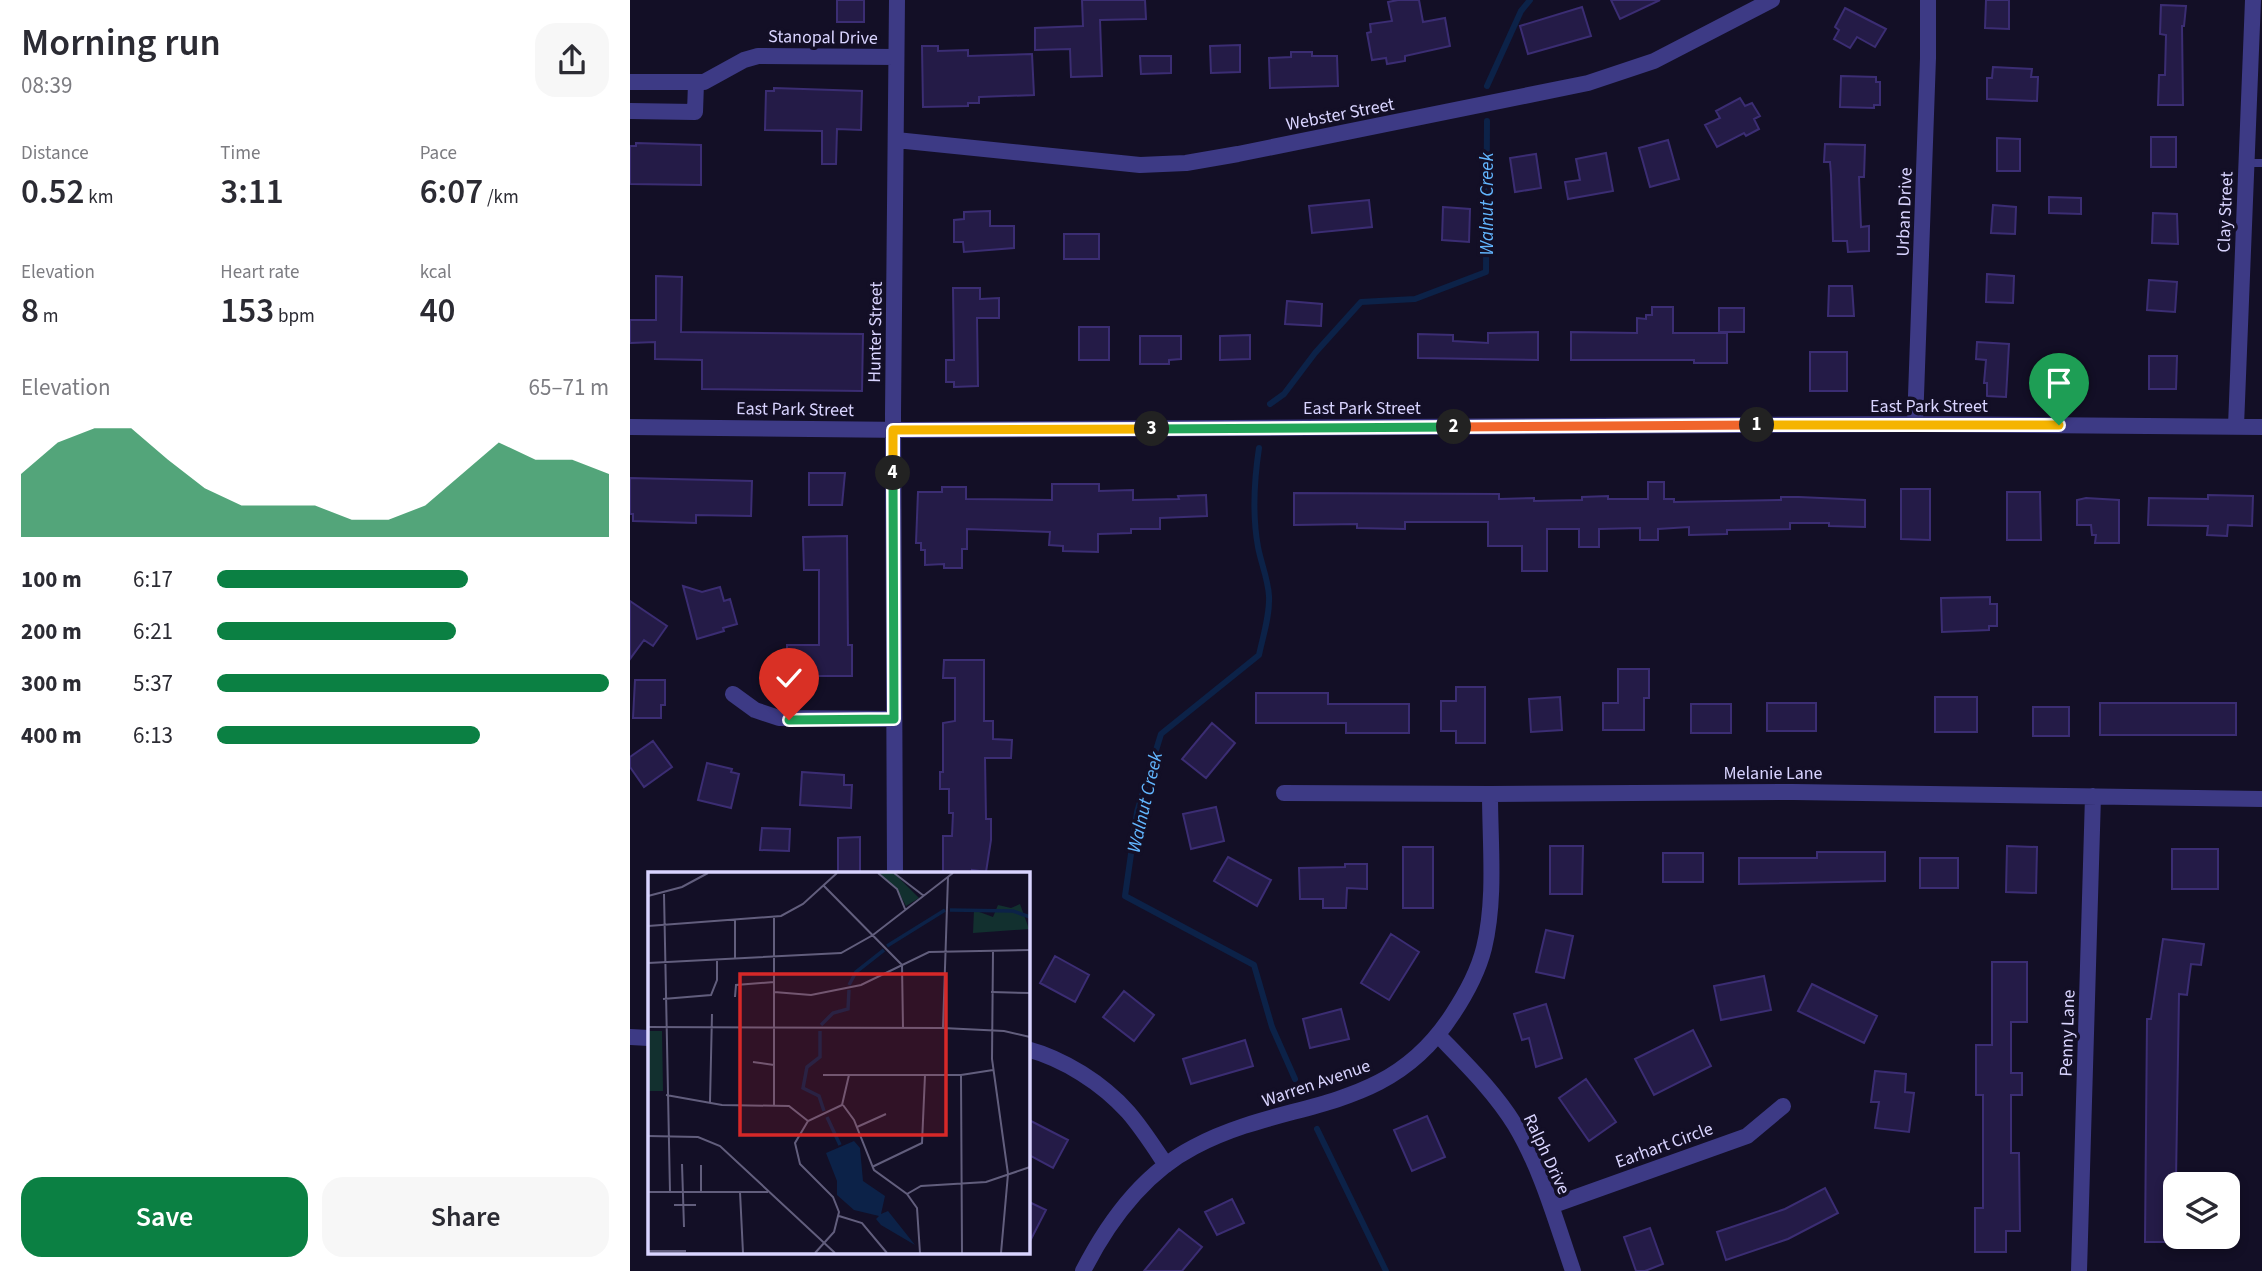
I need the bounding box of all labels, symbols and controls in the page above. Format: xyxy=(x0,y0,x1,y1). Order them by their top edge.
text: Morning run xyxy=(21,16,221,70)
button: share xyxy=(535,23,609,97)
street label: Stanopal Drive xyxy=(768,24,878,51)
text: 08:39 xyxy=(21,69,72,102)
street label: Webster Street xyxy=(1284,92,1396,137)
text: Distance xyxy=(21,140,89,167)
text: Time xyxy=(220,140,260,167)
text: Pace xyxy=(420,140,457,167)
water label: Walnut Creek xyxy=(1474,152,1501,256)
text: 0.52 xyxy=(21,167,85,217)
text: 3:11 xyxy=(220,167,284,217)
text: 6:07 xyxy=(420,167,483,217)
street label: Urban Drive xyxy=(1890,167,1919,257)
street label: Clay Street xyxy=(2212,171,2239,253)
text: km xyxy=(85,184,113,211)
text: /km xyxy=(483,184,519,211)
text: Elevation xyxy=(21,259,95,286)
text: Heart rate xyxy=(220,259,299,286)
text: kcal xyxy=(420,259,452,286)
street label: Hunter Street xyxy=(862,281,889,383)
text: 8 xyxy=(21,286,39,336)
text: 153 xyxy=(220,286,274,336)
text: 40 xyxy=(420,286,456,336)
text: m xyxy=(39,303,59,330)
text: bpm xyxy=(274,303,315,330)
pin xyxy=(2029,353,2089,425)
icon: arrive xyxy=(2040,364,2078,402)
text: Elevation xyxy=(21,371,111,404)
text: 65–71 m xyxy=(529,371,609,404)
street label: East Park Street xyxy=(1870,394,1988,419)
street label: East Park Street xyxy=(736,396,854,423)
street label: East Park Street xyxy=(1303,396,1421,421)
pin: 1 xyxy=(1740,408,1774,442)
pin: 2 xyxy=(1436,410,1472,444)
text: 1 xyxy=(1751,411,1762,438)
pin: 3 xyxy=(1134,412,1170,446)
text: 2 xyxy=(1448,413,1459,440)
text: 3 xyxy=(1146,415,1157,442)
pin: 4 xyxy=(876,456,910,490)
text: 4 xyxy=(887,459,898,486)
text: 100 m xyxy=(21,563,82,596)
text: 6:17 xyxy=(133,563,173,596)
text: 200 m xyxy=(21,615,82,648)
text: 6:21 xyxy=(133,615,173,648)
pin xyxy=(759,648,819,720)
icon: check xyxy=(770,659,808,697)
text: 300 m xyxy=(21,667,82,700)
text: 5:37 xyxy=(133,667,173,700)
text: 400 m xyxy=(21,719,82,752)
text: 6:13 xyxy=(133,719,173,752)
water label: Walnut Creek xyxy=(1121,748,1170,856)
street label: Melanie Lane xyxy=(1723,761,1823,786)
inset map xyxy=(648,872,1029,1254)
street label: Penny Lane xyxy=(2053,989,2082,1077)
street label: Warren Avenue xyxy=(1259,1053,1374,1114)
street label: Ralph Drive xyxy=(1517,1110,1576,1199)
street label: Earhart Circle xyxy=(1612,1116,1716,1175)
map controls xyxy=(2163,1172,2240,1249)
button: layers xyxy=(2163,1172,2240,1249)
button: Save xyxy=(21,1177,308,1257)
button: Share xyxy=(322,1177,609,1257)

